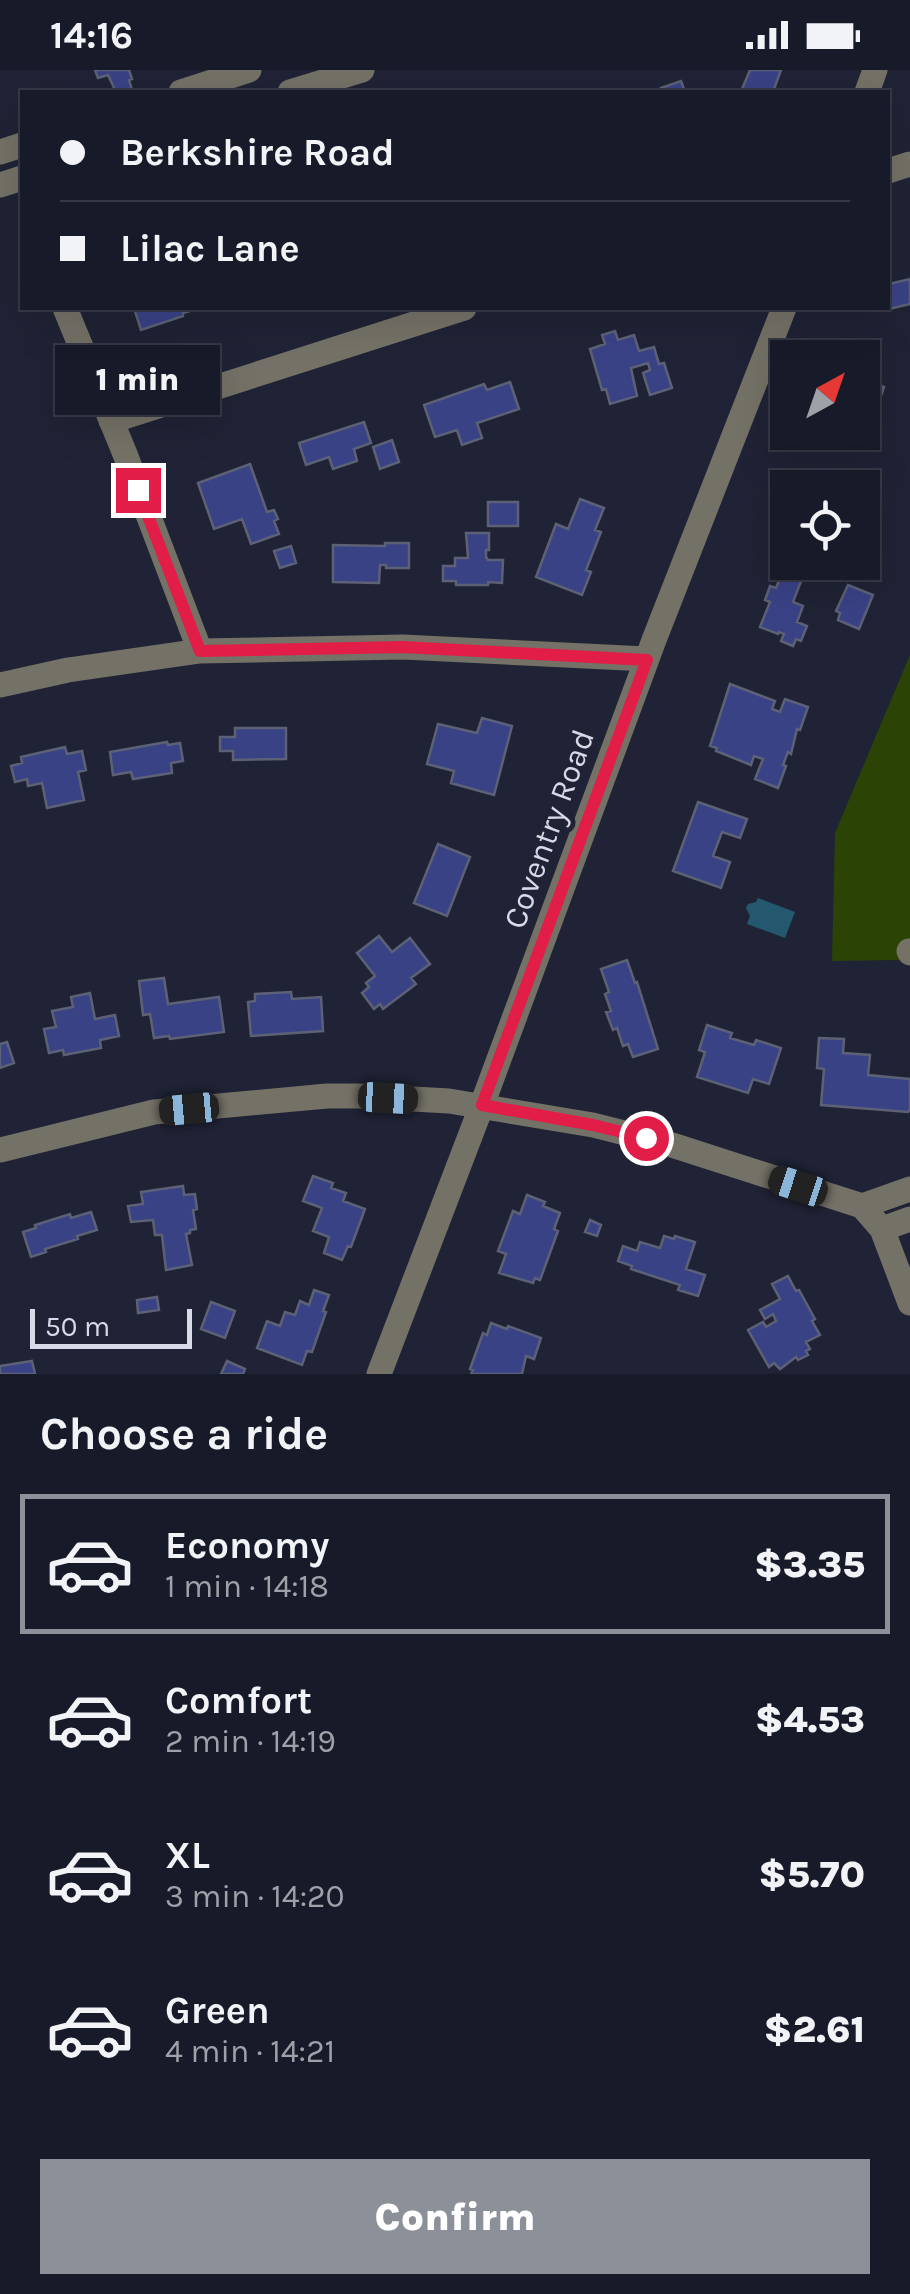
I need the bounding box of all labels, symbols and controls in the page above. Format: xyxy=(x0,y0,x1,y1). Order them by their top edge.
text: 14:16 xyxy=(50,13,133,58)
text: Berkshire Road xyxy=(120,130,395,175)
text: Lilac Lane xyxy=(120,226,300,271)
north arrow xyxy=(770,340,880,450)
map controls xyxy=(770,340,880,580)
callout: 1 min xyxy=(56,345,220,415)
text: 1 min xyxy=(96,361,179,398)
route end xyxy=(116,468,161,513)
button: locate xyxy=(770,470,880,580)
street label: Coventry Road xyxy=(496,725,602,933)
car xyxy=(357,1081,419,1115)
car xyxy=(158,1091,220,1127)
route start xyxy=(624,1116,669,1161)
car xyxy=(765,1162,831,1210)
scale bar xyxy=(30,1304,192,1348)
text: 50 m xyxy=(45,1310,110,1343)
text: Choose a ride xyxy=(40,1408,328,1460)
icon: car xyxy=(45,1519,135,1609)
text: Economy xyxy=(165,1523,329,1568)
text: $3.35 xyxy=(754,1542,865,1587)
text: 1 min · 14:18 xyxy=(165,1568,329,1605)
icon: car xyxy=(45,1674,135,1764)
text: Comfort xyxy=(165,1678,312,1723)
text: $4.53 xyxy=(755,1697,865,1742)
text: 2 min · 14:19 xyxy=(165,1723,336,1760)
icon: car xyxy=(45,1829,135,1919)
text: XL xyxy=(165,1833,210,1878)
text: $5.70 xyxy=(758,1852,865,1897)
text: 3 min · 14:20 xyxy=(165,1878,345,1915)
icon: car xyxy=(45,1984,135,2074)
text: Green xyxy=(165,1988,270,2033)
text: $2.61 xyxy=(764,2007,865,2052)
text: 4 min · 14:21 xyxy=(165,2033,335,2070)
button: Confirm xyxy=(40,2159,870,2274)

